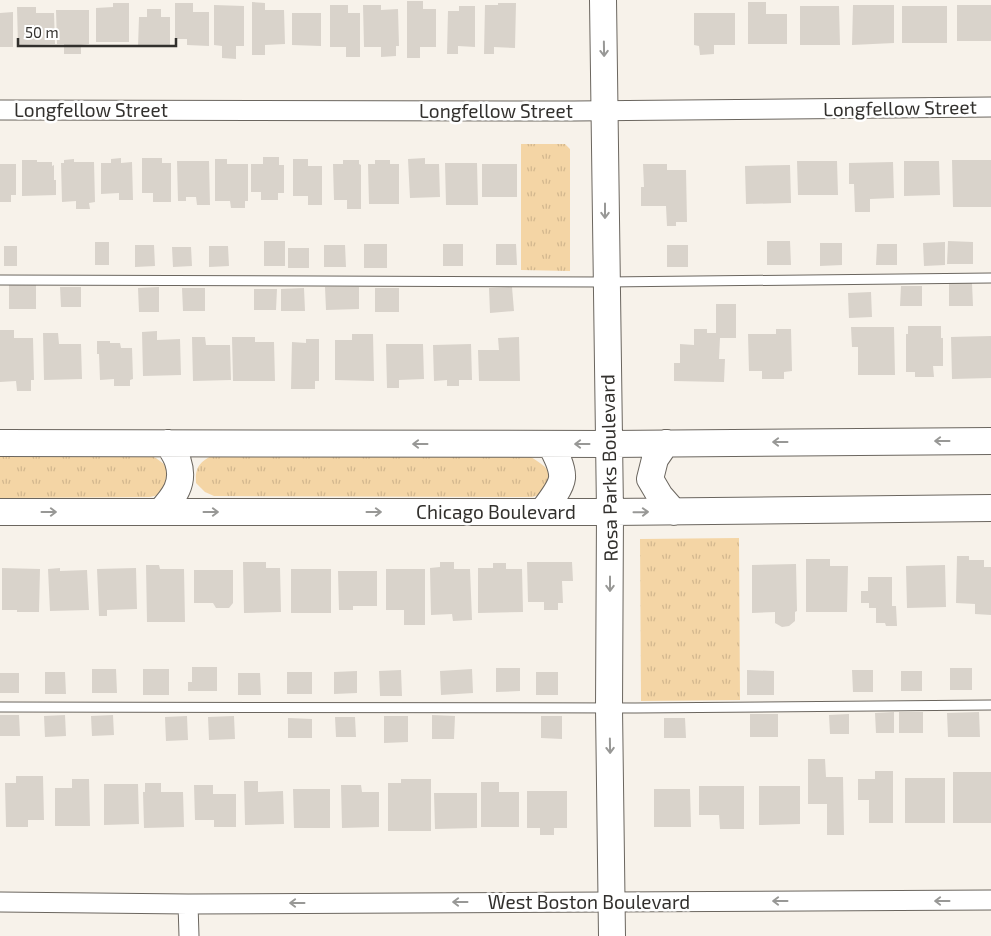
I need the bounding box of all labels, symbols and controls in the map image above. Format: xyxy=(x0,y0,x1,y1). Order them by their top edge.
scale bar xyxy=(18,15,175,47)
text: 50 m xyxy=(25,23,59,41)
one-way arrow xyxy=(599,40,609,56)
street label: Longfellow Street xyxy=(823,95,977,120)
street label: Longfellow Street xyxy=(14,98,168,121)
street label: Longfellow Street xyxy=(419,99,573,122)
one-way arrow xyxy=(600,202,610,219)
street label: Rosa Parks Boulevard xyxy=(595,374,622,562)
one-way arrow xyxy=(935,436,951,446)
one-way arrow xyxy=(772,437,788,447)
one-way arrow xyxy=(412,439,428,449)
one-way arrow xyxy=(575,439,591,449)
street label: Chicago Boulevard xyxy=(416,500,576,523)
one-way arrow xyxy=(40,507,56,517)
one-way arrow xyxy=(202,507,219,517)
one-way arrow xyxy=(365,507,381,517)
one-way arrow xyxy=(632,507,649,517)
one-way arrow xyxy=(605,575,615,591)
one-way arrow xyxy=(605,738,615,754)
street label: West Boston Boulevard xyxy=(488,890,690,913)
one-way arrow xyxy=(772,896,788,906)
one-way arrow xyxy=(935,896,951,906)
one-way arrow xyxy=(452,897,468,907)
one-way arrow xyxy=(290,898,306,908)

